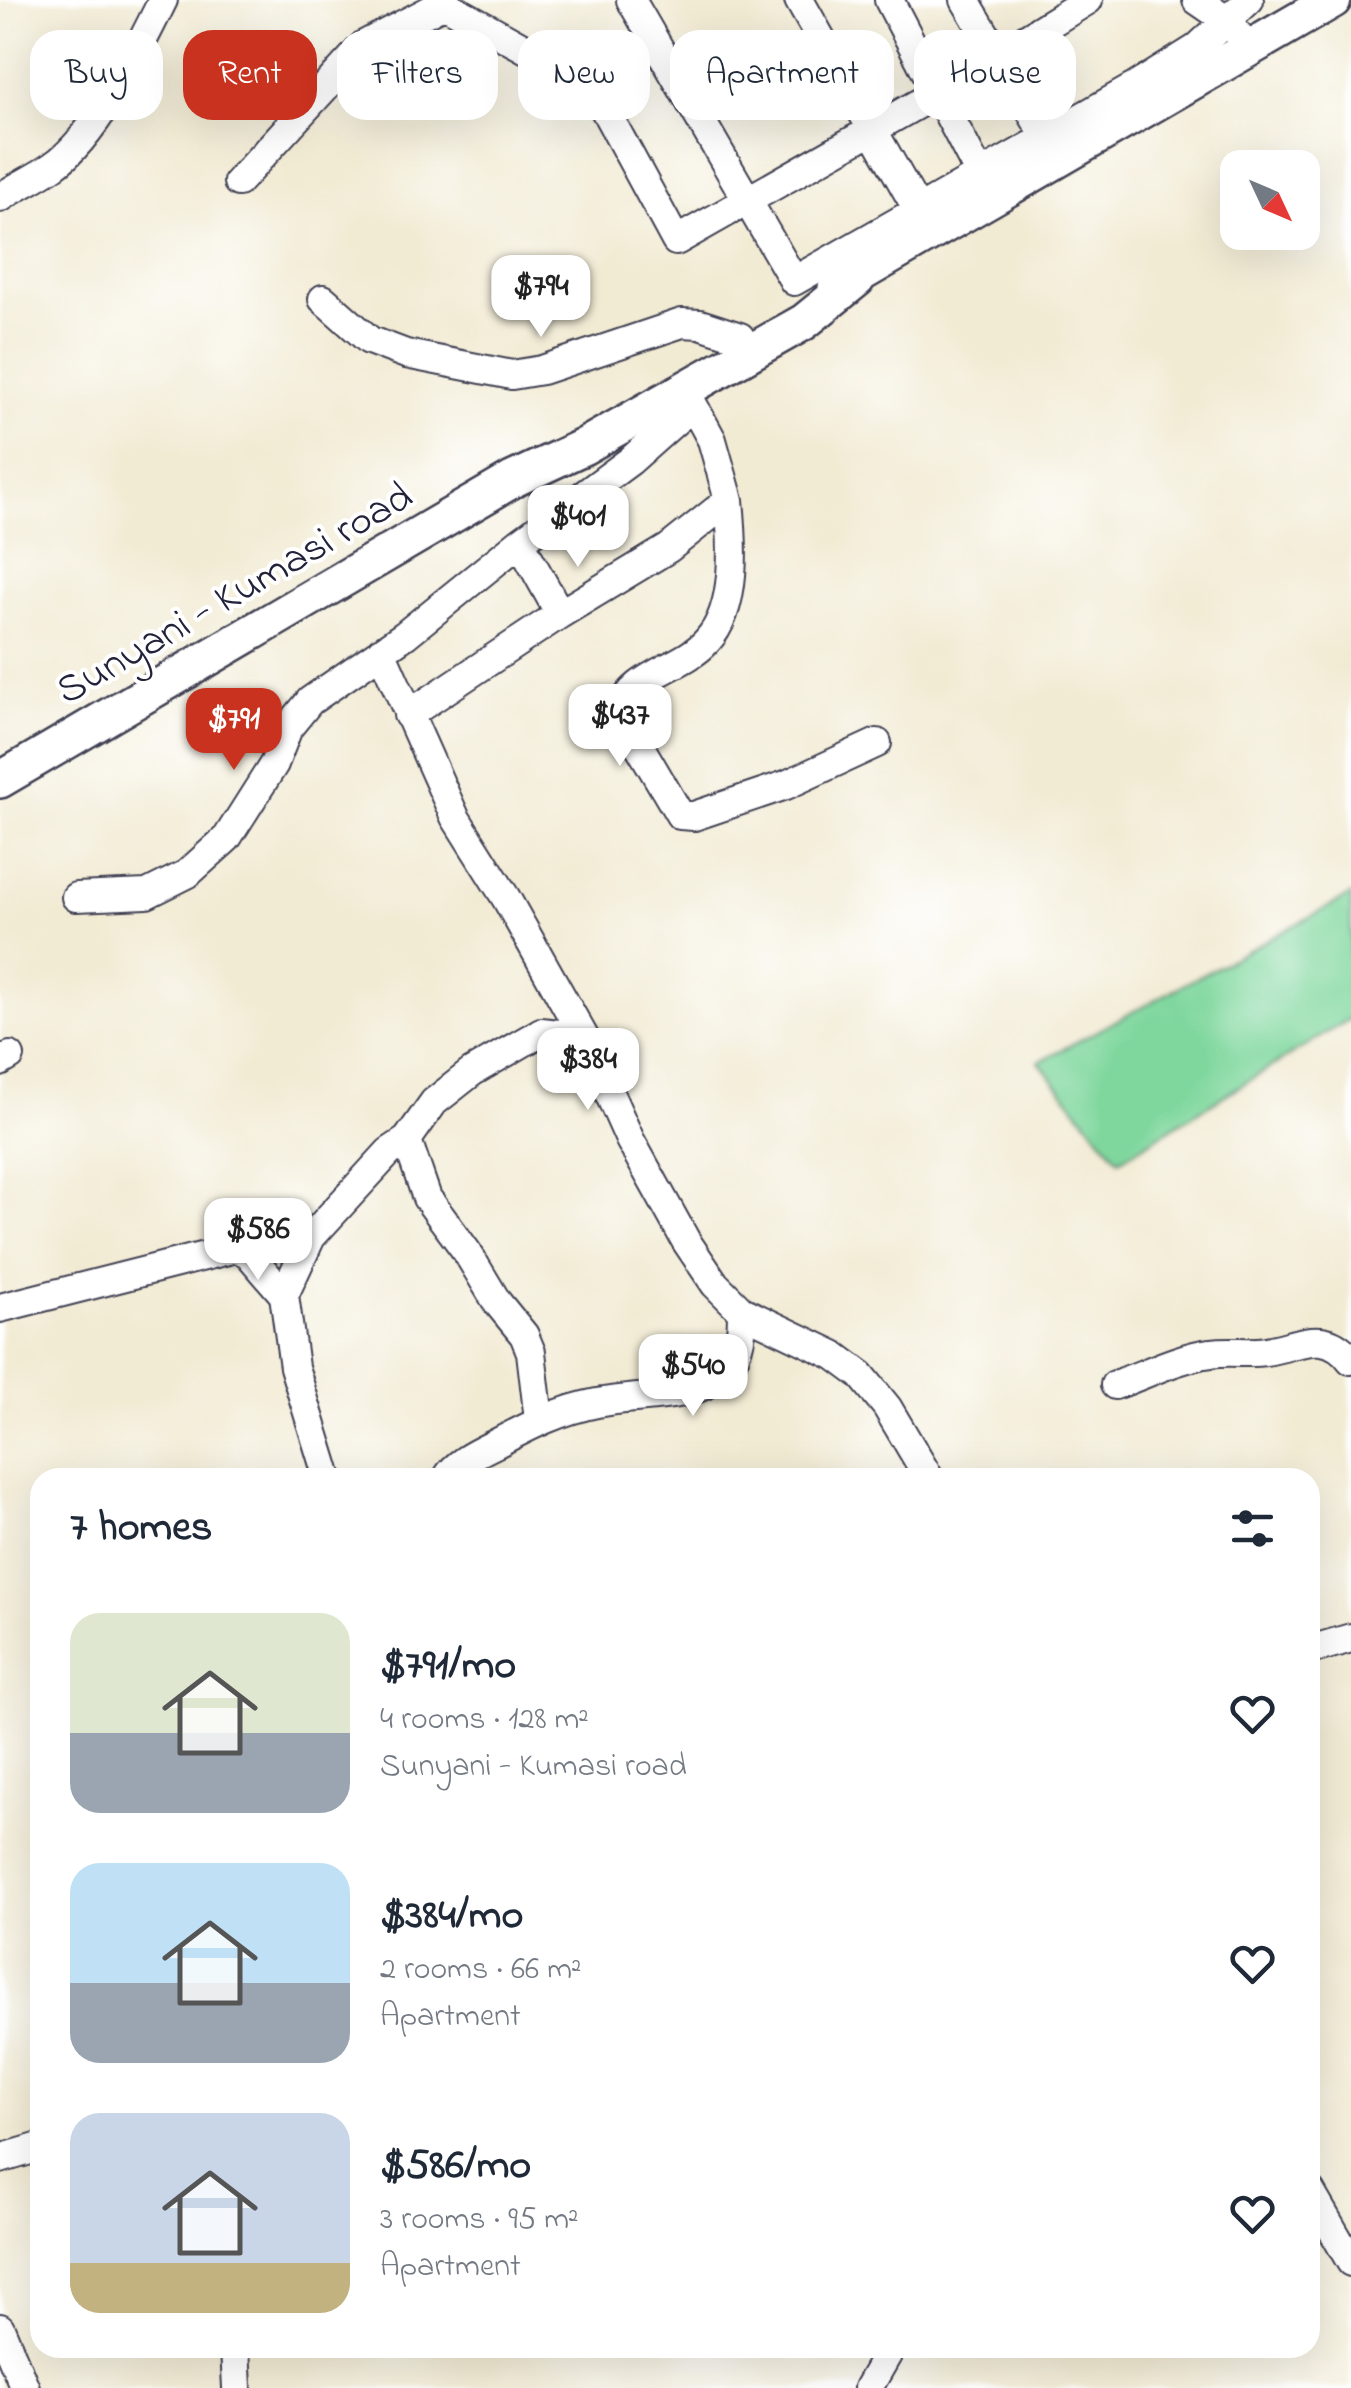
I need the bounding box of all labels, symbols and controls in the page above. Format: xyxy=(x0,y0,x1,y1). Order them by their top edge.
chip: Buy xyxy=(30,30,163,120)
chip: Rent xyxy=(183,30,317,120)
chip: Filters xyxy=(337,30,498,120)
chip: New xyxy=(518,30,650,120)
chip: Apartment xyxy=(670,30,894,120)
chip: House xyxy=(914,30,1076,120)
north arrow xyxy=(1220,150,1320,250)
map controls xyxy=(1220,150,1320,250)
pin: $794 xyxy=(482,255,600,340)
text: $794 xyxy=(513,264,569,311)
street label: Sunyani - Kumasi road xyxy=(46,468,425,722)
pin: $401 xyxy=(519,485,637,570)
text: $401 xyxy=(550,494,606,541)
pin: $437 xyxy=(561,684,679,769)
pin: $791 xyxy=(175,688,293,773)
text: $437 xyxy=(591,693,649,740)
text: $791 xyxy=(208,697,260,744)
pin: $384 xyxy=(529,1028,647,1113)
text: $384 xyxy=(559,1037,617,1084)
pin: $586 xyxy=(199,1198,317,1283)
text: $586 xyxy=(226,1207,290,1254)
pin: $540 xyxy=(634,1334,752,1419)
text: $540 xyxy=(661,1343,725,1390)
text: 7 homes xyxy=(70,1498,212,1559)
icon: filters xyxy=(1225,1501,1280,1556)
text: $791/mo xyxy=(380,1636,516,1697)
icon: home xyxy=(150,1653,270,1773)
icon: heart xyxy=(1225,1686,1280,1741)
text: 4 rooms · 128 m² xyxy=(380,1697,589,1744)
text: Sunyani - Kumasi road xyxy=(380,1744,687,1791)
text: $384/mo xyxy=(380,1886,523,1947)
icon: home xyxy=(150,1903,270,2023)
icon: heart xyxy=(1225,1936,1280,1991)
text: 2 rooms · 66 m² xyxy=(380,1947,582,1994)
text: Apartment xyxy=(380,1994,521,2041)
text: $586/mo xyxy=(380,2136,531,2197)
icon: home xyxy=(150,2153,270,2273)
icon: heart xyxy=(1225,2186,1280,2241)
text: 3 rooms · 95 m² xyxy=(380,2197,579,2244)
text: Apartment xyxy=(380,2244,521,2291)

